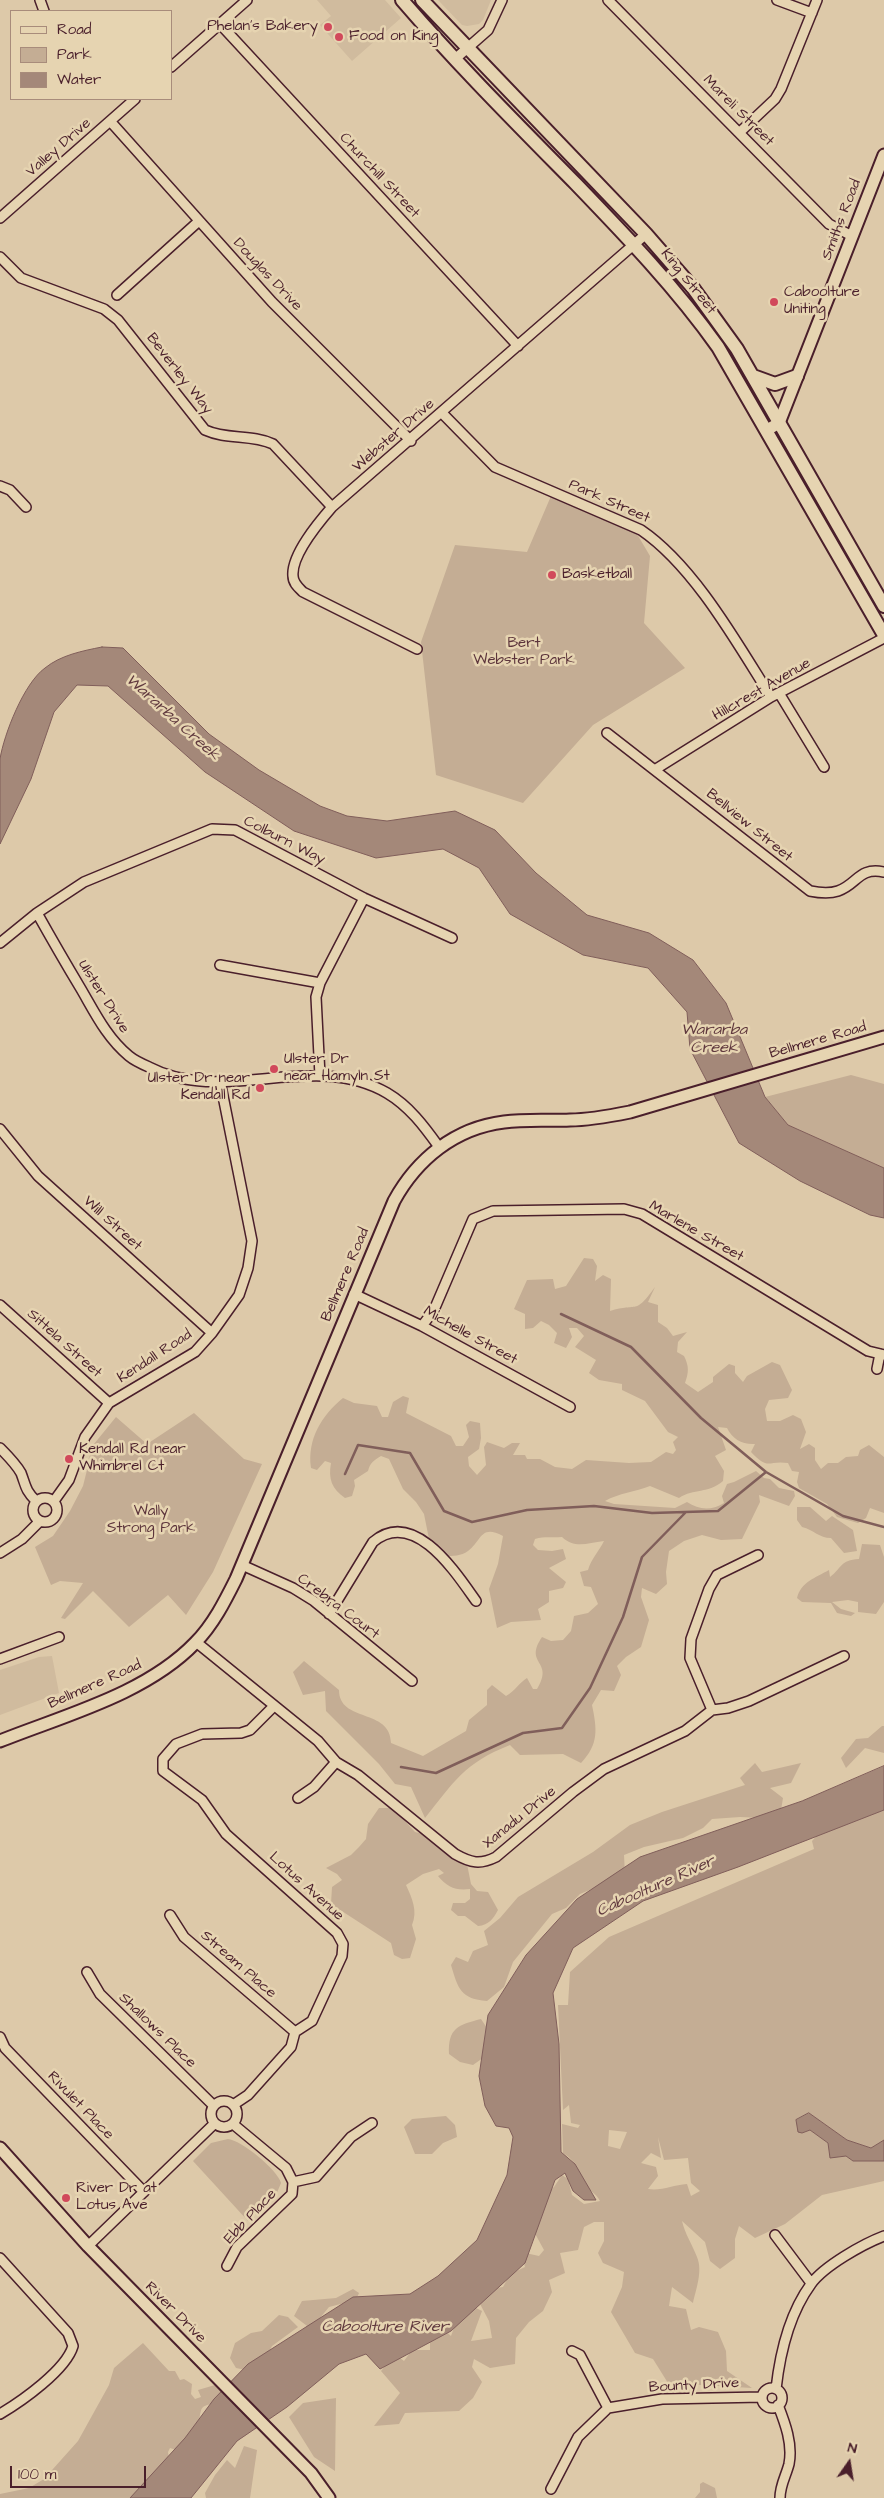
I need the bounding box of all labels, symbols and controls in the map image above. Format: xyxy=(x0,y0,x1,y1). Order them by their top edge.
legend xyxy=(10,10,172,100)
place label: Phelan's Bakery xyxy=(207,18,318,36)
text: Road xyxy=(57,19,91,40)
marker: Phelan's Bakery xyxy=(322,21,334,33)
place label: Food on King xyxy=(349,28,438,46)
marker: Food on King xyxy=(333,31,345,43)
text: Park xyxy=(57,44,92,65)
text: Water xyxy=(57,69,101,90)
street label: Mareli Street xyxy=(699,72,777,150)
street label: Valley Drive xyxy=(23,115,95,181)
street label: Churchill Street xyxy=(335,130,423,222)
street label: Smiths Road xyxy=(818,177,866,263)
street label: Douglas Drive xyxy=(229,235,305,315)
street label: King Street xyxy=(656,246,720,318)
place label: Caboolture Uniting xyxy=(784,284,860,319)
marker: Caboolture Uniting xyxy=(768,296,780,308)
street label: Beverley Way xyxy=(142,330,216,418)
street label: Webster Drive xyxy=(349,395,439,477)
street label: Park Street xyxy=(566,476,652,528)
place label: Basketball xyxy=(562,566,632,584)
marker: Basketball xyxy=(546,569,558,581)
park label: Bert Webster Park xyxy=(473,635,575,670)
street label: Hillcrest Avenue xyxy=(710,655,814,725)
water label: Wararba Creek xyxy=(121,671,223,765)
street label: Bellview Street xyxy=(702,786,796,866)
street label: Colburn Way xyxy=(240,813,328,869)
street label: Ulster Drive xyxy=(73,957,133,1037)
street label: Bellmere Road xyxy=(767,1019,869,1063)
water label: Wararba Creek xyxy=(681,1021,747,1059)
place label: Ulster Dr near Hamyln St xyxy=(284,1051,390,1086)
marker: Ulster Dr near Hamyln St xyxy=(268,1063,280,1075)
place label: Ulster Dr near Kendall Rd xyxy=(148,1070,250,1105)
marker: Ulster Dr near Kendall Rd xyxy=(254,1082,266,1094)
street label: Will Street xyxy=(79,1193,145,1255)
street label: Marlene Street xyxy=(645,1198,747,1266)
street label: Bellmere Road xyxy=(318,1225,374,1325)
street label: Michelle Street xyxy=(420,1303,520,1369)
street label: Sittela Street xyxy=(23,1306,105,1382)
street label: Kendall Road xyxy=(114,1326,196,1388)
place label: Kendall Rd near Whimbrel Ct xyxy=(79,1441,186,1476)
marker: Kendall Rd near Whimbrel Ct xyxy=(63,1453,75,1465)
park label: Wally Strong Park xyxy=(107,1503,195,1538)
street label: Crebra Court xyxy=(293,1570,383,1644)
street label: Bellmere Road xyxy=(46,1656,144,1714)
street label: Xanadu Drive xyxy=(480,1783,560,1853)
street label: Lotus Avenue xyxy=(265,1849,347,1925)
water label: Caboolture River xyxy=(594,1852,718,1922)
street label: Stream Place xyxy=(196,1927,280,2003)
street label: Shallows Place xyxy=(115,1990,199,2072)
street label: Rivulet Place xyxy=(43,2068,117,2144)
place label: River Dr at Lotus Ave xyxy=(76,2180,157,2215)
street label: Ebb Place xyxy=(221,2186,281,2248)
marker: River Dr at Lotus Ave xyxy=(60,2192,72,2204)
street label: River Drive xyxy=(141,2279,209,2347)
water label: Caboolture River xyxy=(321,2318,449,2338)
street label: Bounty Drive xyxy=(648,2375,740,2397)
north arrow xyxy=(824,2438,874,2488)
text: N xyxy=(846,2438,859,2459)
scale bar xyxy=(12,2456,149,2488)
text: 100 m xyxy=(18,2464,57,2485)

